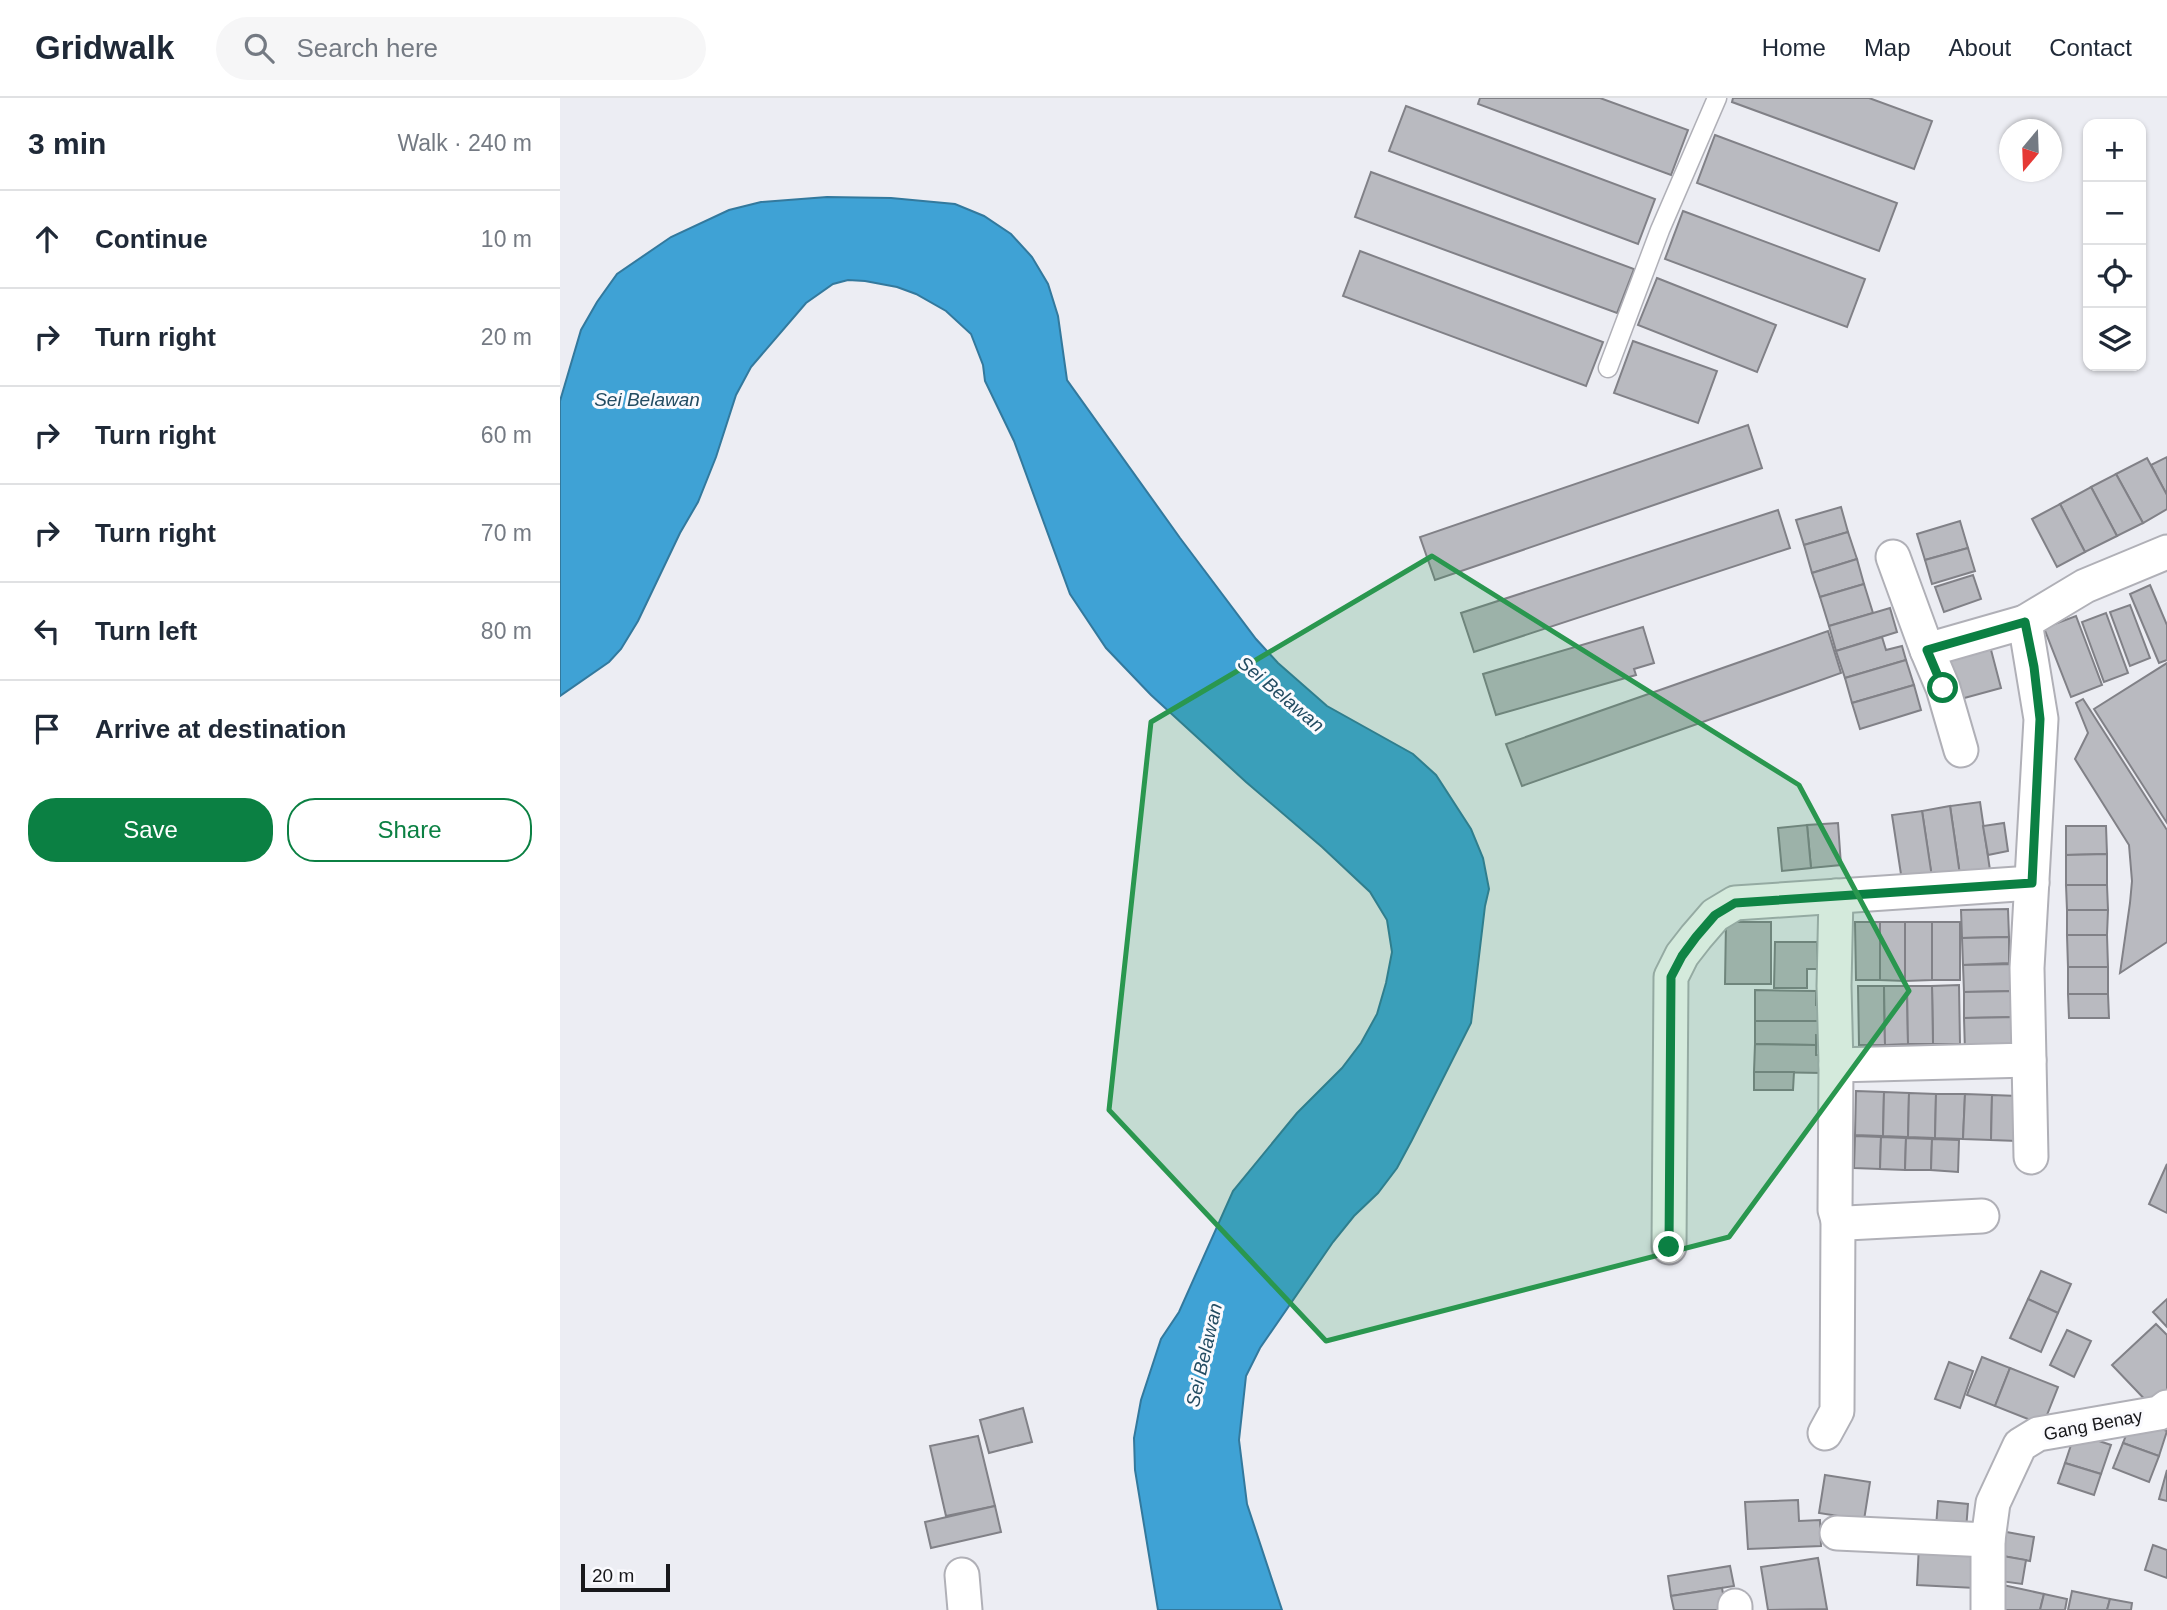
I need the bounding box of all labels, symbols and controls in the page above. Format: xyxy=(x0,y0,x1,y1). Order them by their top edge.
search box xyxy=(216,17,706,80)
text: Gridwalk xyxy=(35,29,174,66)
icon: search xyxy=(240,29,278,67)
text: Search here xyxy=(296,33,438,63)
text: Home xyxy=(1762,34,1826,61)
text: Map xyxy=(1864,34,1911,61)
text: About xyxy=(1949,34,2011,61)
text: Contact xyxy=(2049,34,2132,61)
north arrow xyxy=(1999,119,2062,182)
map controls xyxy=(2083,119,2146,371)
button: + xyxy=(2083,119,2146,182)
text: 3 min xyxy=(28,127,106,160)
text: Walk · 240 m xyxy=(397,130,532,156)
button: − xyxy=(2083,182,2146,245)
icon: ahead xyxy=(28,220,66,258)
text: Continue xyxy=(95,224,208,254)
text: 10 m xyxy=(481,226,532,252)
button: locate xyxy=(2083,245,2146,308)
button: layers xyxy=(2083,308,2146,371)
icon: right xyxy=(28,318,66,356)
text: Turn right xyxy=(95,322,216,352)
text: 20 m xyxy=(481,324,532,350)
water label: Sei Belawan xyxy=(594,389,700,410)
icon: right xyxy=(28,416,66,454)
text: Turn right xyxy=(95,420,216,450)
text: 60 m xyxy=(481,422,532,448)
icon: right xyxy=(28,514,66,552)
text: Turn right xyxy=(95,518,216,548)
text: 70 m xyxy=(481,520,532,546)
icon: left xyxy=(28,612,66,650)
text: Turn left xyxy=(95,616,197,646)
text: 80 m xyxy=(481,618,532,644)
water label: Sei Belawan xyxy=(1234,652,1328,736)
route start xyxy=(1927,672,1958,703)
icon: arrive xyxy=(28,710,66,748)
text: Arrive at destination xyxy=(95,714,346,744)
button: Save xyxy=(28,798,273,862)
button: Share xyxy=(287,798,532,862)
route end xyxy=(1653,1231,1684,1262)
water label: Sei Belawan xyxy=(1182,1301,1226,1409)
street label: Gang Benay xyxy=(2042,1406,2144,1444)
scale bar xyxy=(581,1561,670,1593)
text: 20 m xyxy=(592,1565,634,1586)

